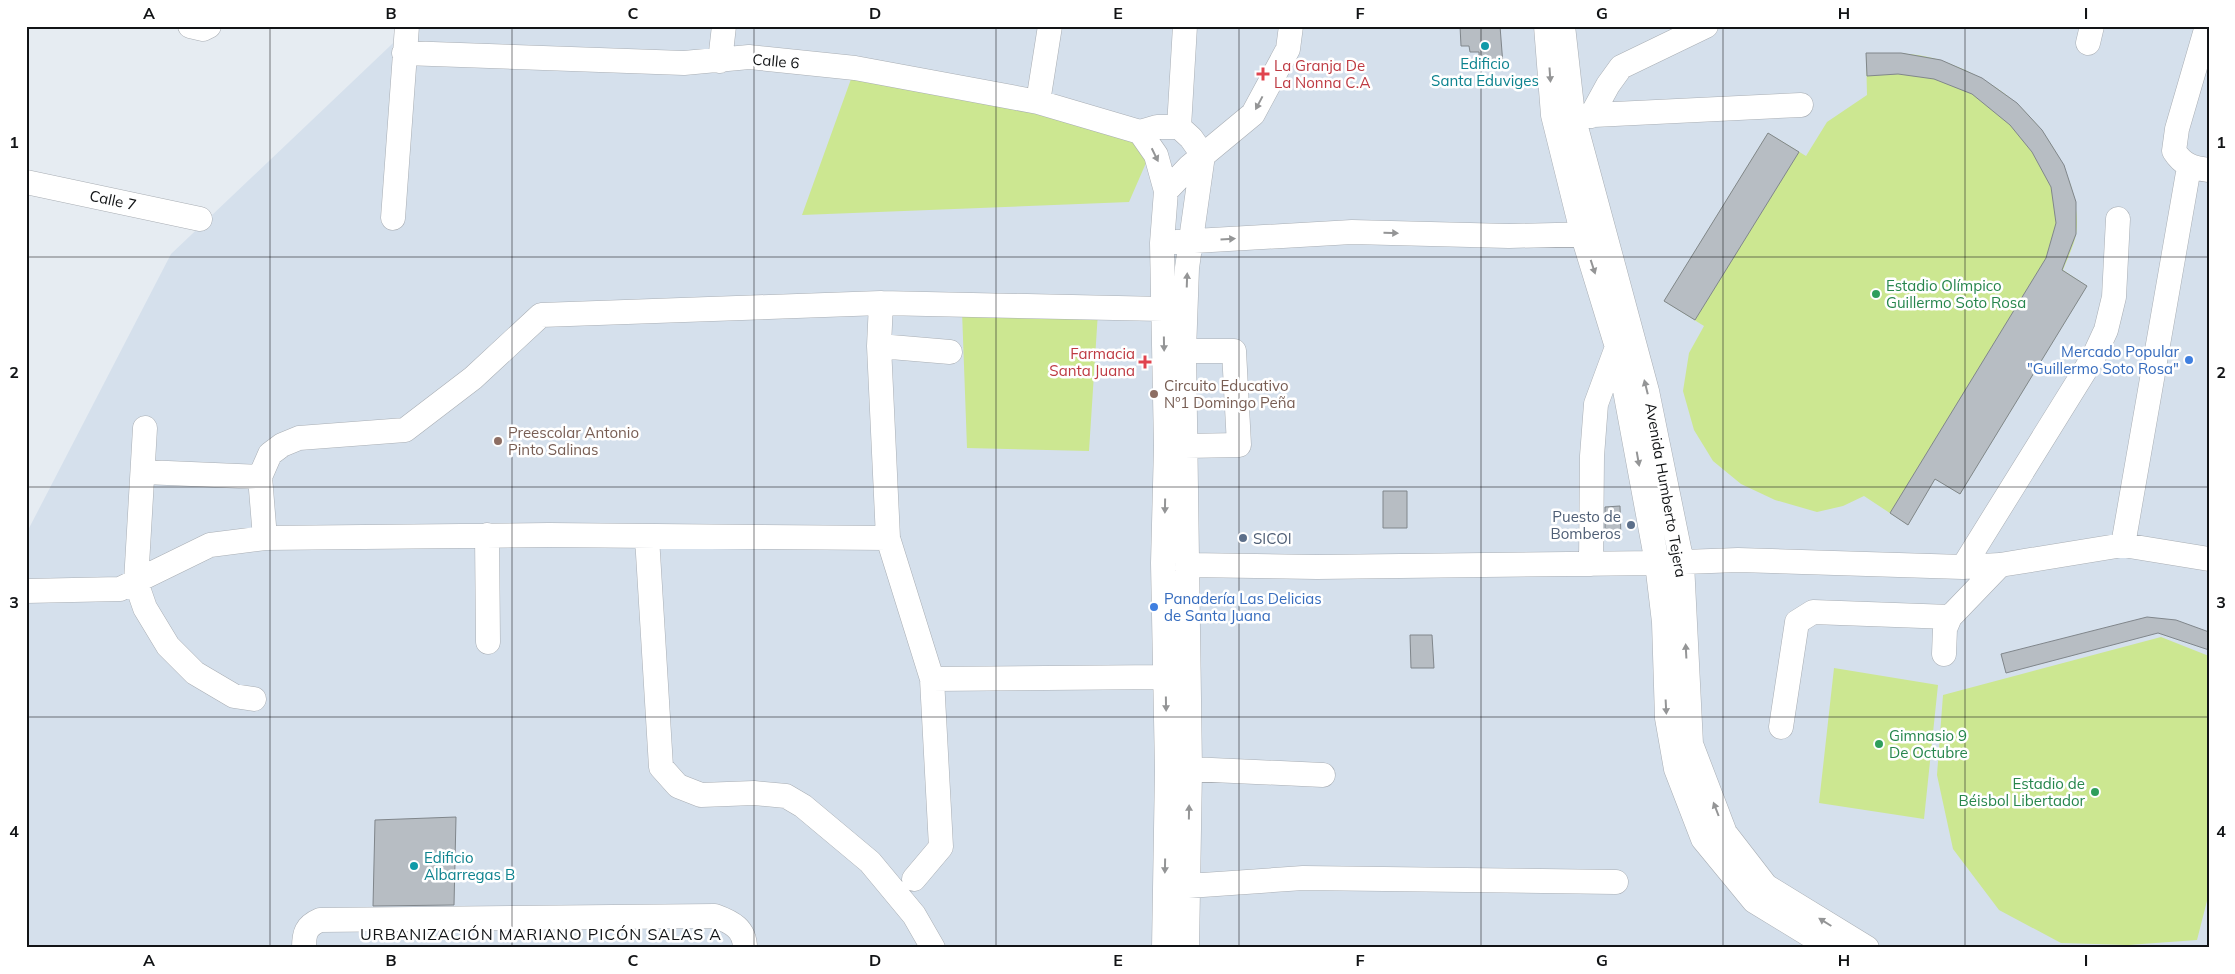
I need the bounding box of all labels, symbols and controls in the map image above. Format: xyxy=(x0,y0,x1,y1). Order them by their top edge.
text: A xyxy=(143,3,155,23)
text: B xyxy=(385,3,397,23)
text: C xyxy=(628,3,639,23)
text: D xyxy=(869,3,881,23)
text: E xyxy=(1113,3,1123,23)
text: F xyxy=(1355,3,1365,23)
text: G xyxy=(1596,3,1608,23)
text: H xyxy=(1838,3,1850,23)
text: I xyxy=(2084,3,2088,23)
marker: Edificio Santa Eduviges xyxy=(1479,40,1491,52)
street label: Calle 6 xyxy=(752,49,800,73)
place label: Edificio Santa Eduviges xyxy=(1431,54,1539,90)
place label: La Granja De La Nonna C.A xyxy=(1274,56,1371,92)
marker: La Granja De La Nonna C.A xyxy=(1256,67,1270,81)
one-way arrow xyxy=(1546,67,1554,83)
one-way arrow xyxy=(1255,95,1263,110)
text: 1 xyxy=(9,132,19,152)
text: 1 xyxy=(2216,132,2226,152)
one-way arrow xyxy=(1151,148,1159,162)
street label: Calle 7 xyxy=(88,186,138,214)
one-way arrow xyxy=(1383,229,1399,237)
one-way arrow xyxy=(1221,234,1237,242)
one-way arrow xyxy=(1590,260,1598,275)
one-way arrow xyxy=(1183,272,1191,288)
place label: Estadio Olímpico Guillermo Soto Rosa xyxy=(1886,276,2026,312)
marker: Estadio Olímpico Guillermo Soto Rosa xyxy=(1870,288,1882,300)
one-way arrow xyxy=(1160,336,1168,352)
place label: Mercado Popular "Guillermo Soto Rosa" xyxy=(2027,342,2180,378)
place label: Farmacia Santa Juana xyxy=(1049,344,1135,380)
marker: Mercado Popular "Guillermo Soto Rosa" xyxy=(2183,354,2195,366)
marker: Farmacia Santa Juana xyxy=(1139,356,1151,368)
text: 2 xyxy=(9,362,19,382)
text: 2 xyxy=(2216,362,2226,382)
place label: Circuito Educativo Nº1 Domingo Peña xyxy=(1164,376,1295,412)
one-way arrow xyxy=(1642,379,1650,394)
marker: Circuito Educativo Nº1 Domingo Peña xyxy=(1148,388,1160,400)
street label: Avenida Humberto Tejera xyxy=(1641,401,1691,579)
place label: Preescolar Antonio Pinto Salinas xyxy=(508,423,639,459)
marker: Preescolar Antonio Pinto Salinas xyxy=(492,435,504,447)
one-way arrow xyxy=(1634,451,1642,467)
one-way arrow xyxy=(1160,499,1168,515)
place label: Puesto de Bomberos xyxy=(1551,507,1621,543)
marker: Puesto de Bomberos xyxy=(1625,519,1637,531)
place label: SICOI xyxy=(1253,529,1292,548)
marker: SICOI xyxy=(1237,532,1249,544)
place label: Panadería Las Delicias de Santa Juana xyxy=(1164,589,1322,625)
text: 3 xyxy=(9,592,19,612)
text: 3 xyxy=(2216,592,2226,612)
marker: Panadería Las Delicias de Santa Juana xyxy=(1148,601,1160,613)
one-way arrow xyxy=(1682,642,1690,658)
one-way arrow xyxy=(1162,696,1170,712)
one-way arrow xyxy=(1662,699,1670,715)
place label: Gimnasio 9 De Octubre xyxy=(1889,726,1968,762)
marker: Gimnasio 9 De Octubre xyxy=(1873,738,1885,750)
place label: Estadio de Béisbol Libertador xyxy=(1959,774,2086,810)
marker: Estadio de Béisbol Libertador xyxy=(2089,786,2101,798)
one-way arrow xyxy=(1711,801,1719,816)
one-way arrow xyxy=(1185,803,1193,819)
text: 4 xyxy=(9,821,19,841)
text: 4 xyxy=(2216,821,2226,841)
place label: Edificio Albarregas B xyxy=(424,848,515,884)
one-way arrow xyxy=(1161,859,1169,875)
marker: Edificio Albarregas B xyxy=(408,860,420,872)
one-way arrow xyxy=(1819,918,1832,927)
district label: URBANIZACIÓN MARIANO PICÓN SALAS A xyxy=(360,924,722,944)
text: A xyxy=(143,950,155,970)
text: B xyxy=(385,950,397,970)
text: C xyxy=(628,950,639,970)
text: D xyxy=(869,950,881,970)
text: E xyxy=(1113,950,1123,970)
text: F xyxy=(1355,950,1365,970)
text: G xyxy=(1596,950,1608,970)
text: H xyxy=(1838,950,1850,970)
text: I xyxy=(2084,950,2088,970)

